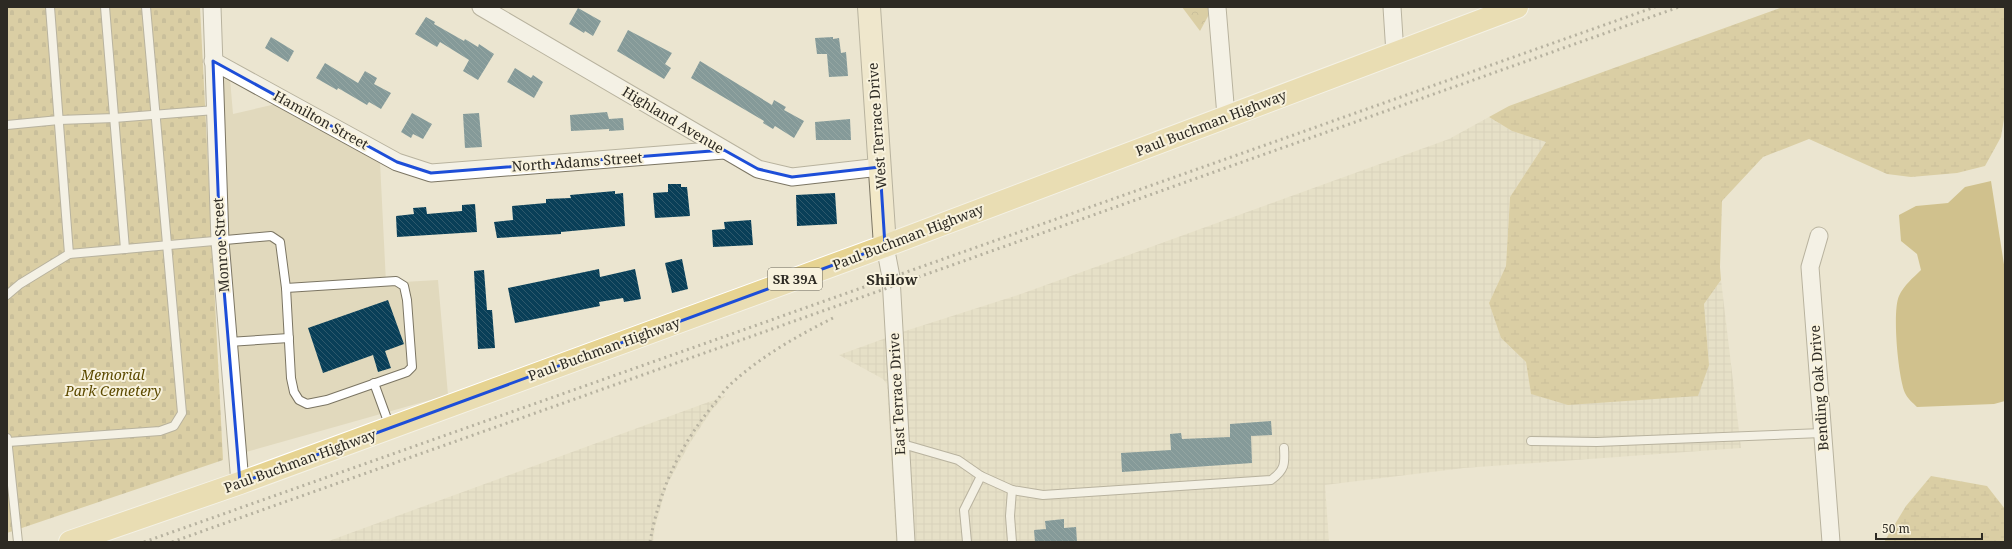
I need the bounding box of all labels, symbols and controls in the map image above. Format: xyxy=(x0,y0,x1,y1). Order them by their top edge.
street label: West Terrace Drive xyxy=(863,62,890,190)
street label: Highland Avenue xyxy=(619,82,728,157)
street label: Paul Buchman Highway xyxy=(1133,85,1289,160)
street label: Hamilton Street xyxy=(270,86,372,154)
street label: North Adams Street xyxy=(511,147,643,176)
street label: Monroe Street xyxy=(208,197,233,293)
street label: Paul Buchman Highway xyxy=(830,199,986,274)
road number: SR 39A xyxy=(768,268,822,290)
district label: Shilow xyxy=(866,269,918,289)
street label: Paul Buchman Highway xyxy=(525,312,683,385)
street label: Bending Oak Drive xyxy=(1805,325,1832,451)
street label: East Terrace Drive xyxy=(884,332,909,456)
park label: Memorial Park Cemetery xyxy=(64,365,161,400)
street label: Paul Buchman Highway xyxy=(221,424,379,497)
scale bar xyxy=(1876,515,1982,541)
text: 50 m xyxy=(1882,520,1910,537)

